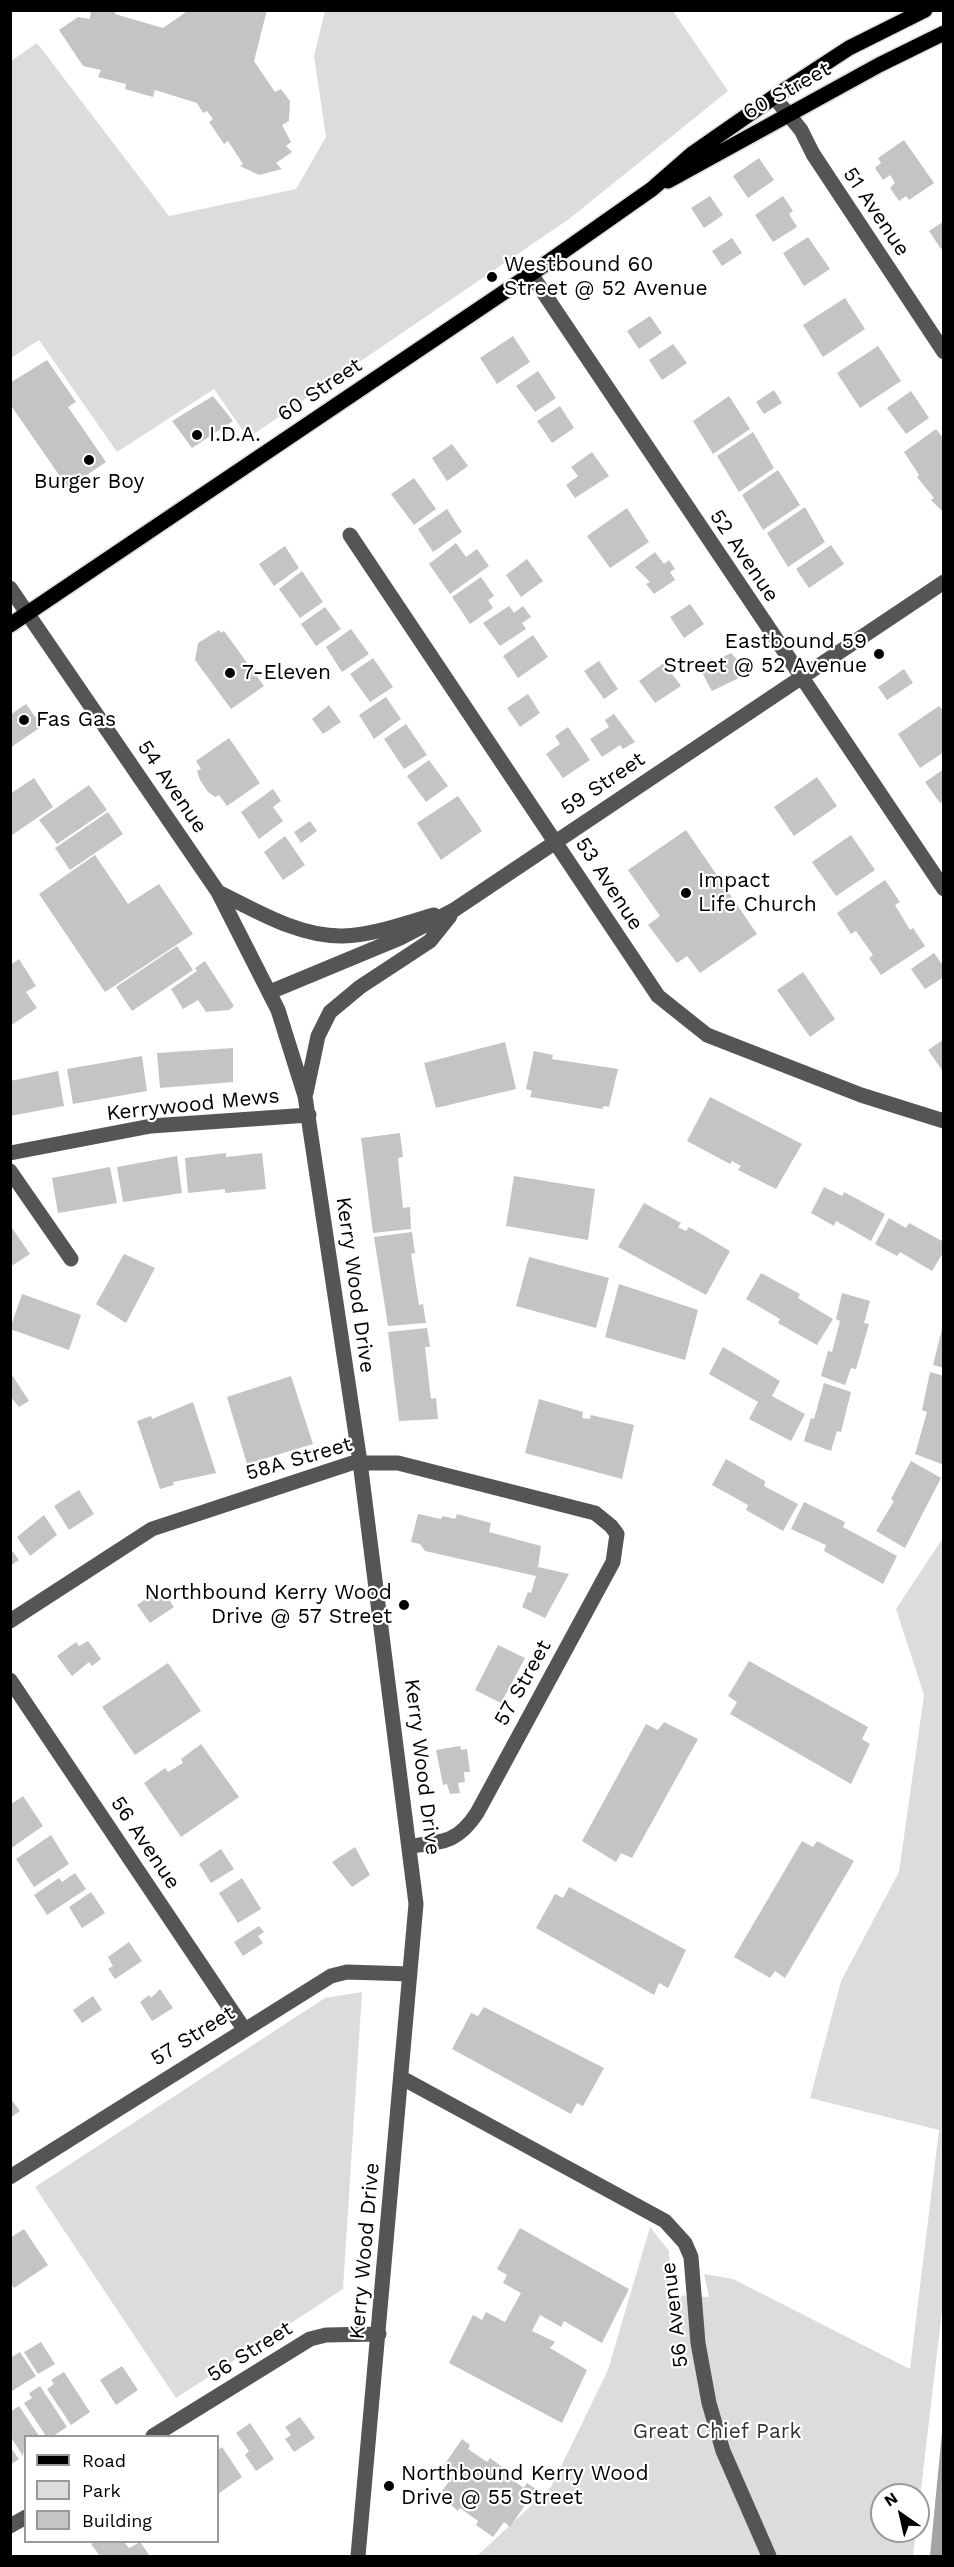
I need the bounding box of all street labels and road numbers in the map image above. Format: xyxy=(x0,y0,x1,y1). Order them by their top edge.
street label: 60 Street xyxy=(739,57,835,125)
street label: 51 Avenue xyxy=(837,163,915,261)
street label: 60 Street xyxy=(273,353,367,427)
street label: 52 Avenue xyxy=(704,505,784,607)
street label: 54 Avenue xyxy=(132,736,212,838)
street label: 59 Street xyxy=(556,747,650,821)
street label: 53 Avenue xyxy=(570,833,648,935)
street label: Kerrywood Mews xyxy=(105,1083,281,1127)
street label: Kerry Wood Drive xyxy=(330,1195,380,1375)
street label: 58A Street xyxy=(243,1432,355,1486)
street label: 57 Street xyxy=(489,1636,557,1730)
street label: Kerry Wood Drive xyxy=(399,1677,445,1857)
street label: 56 Avenue xyxy=(105,1792,185,1894)
street label: 57 Street xyxy=(146,2000,240,2072)
street label: Kerry Wood Drive xyxy=(345,2162,385,2340)
street label: 56 Avenue xyxy=(656,2261,694,2369)
street label: 56 Street xyxy=(203,2316,297,2388)

